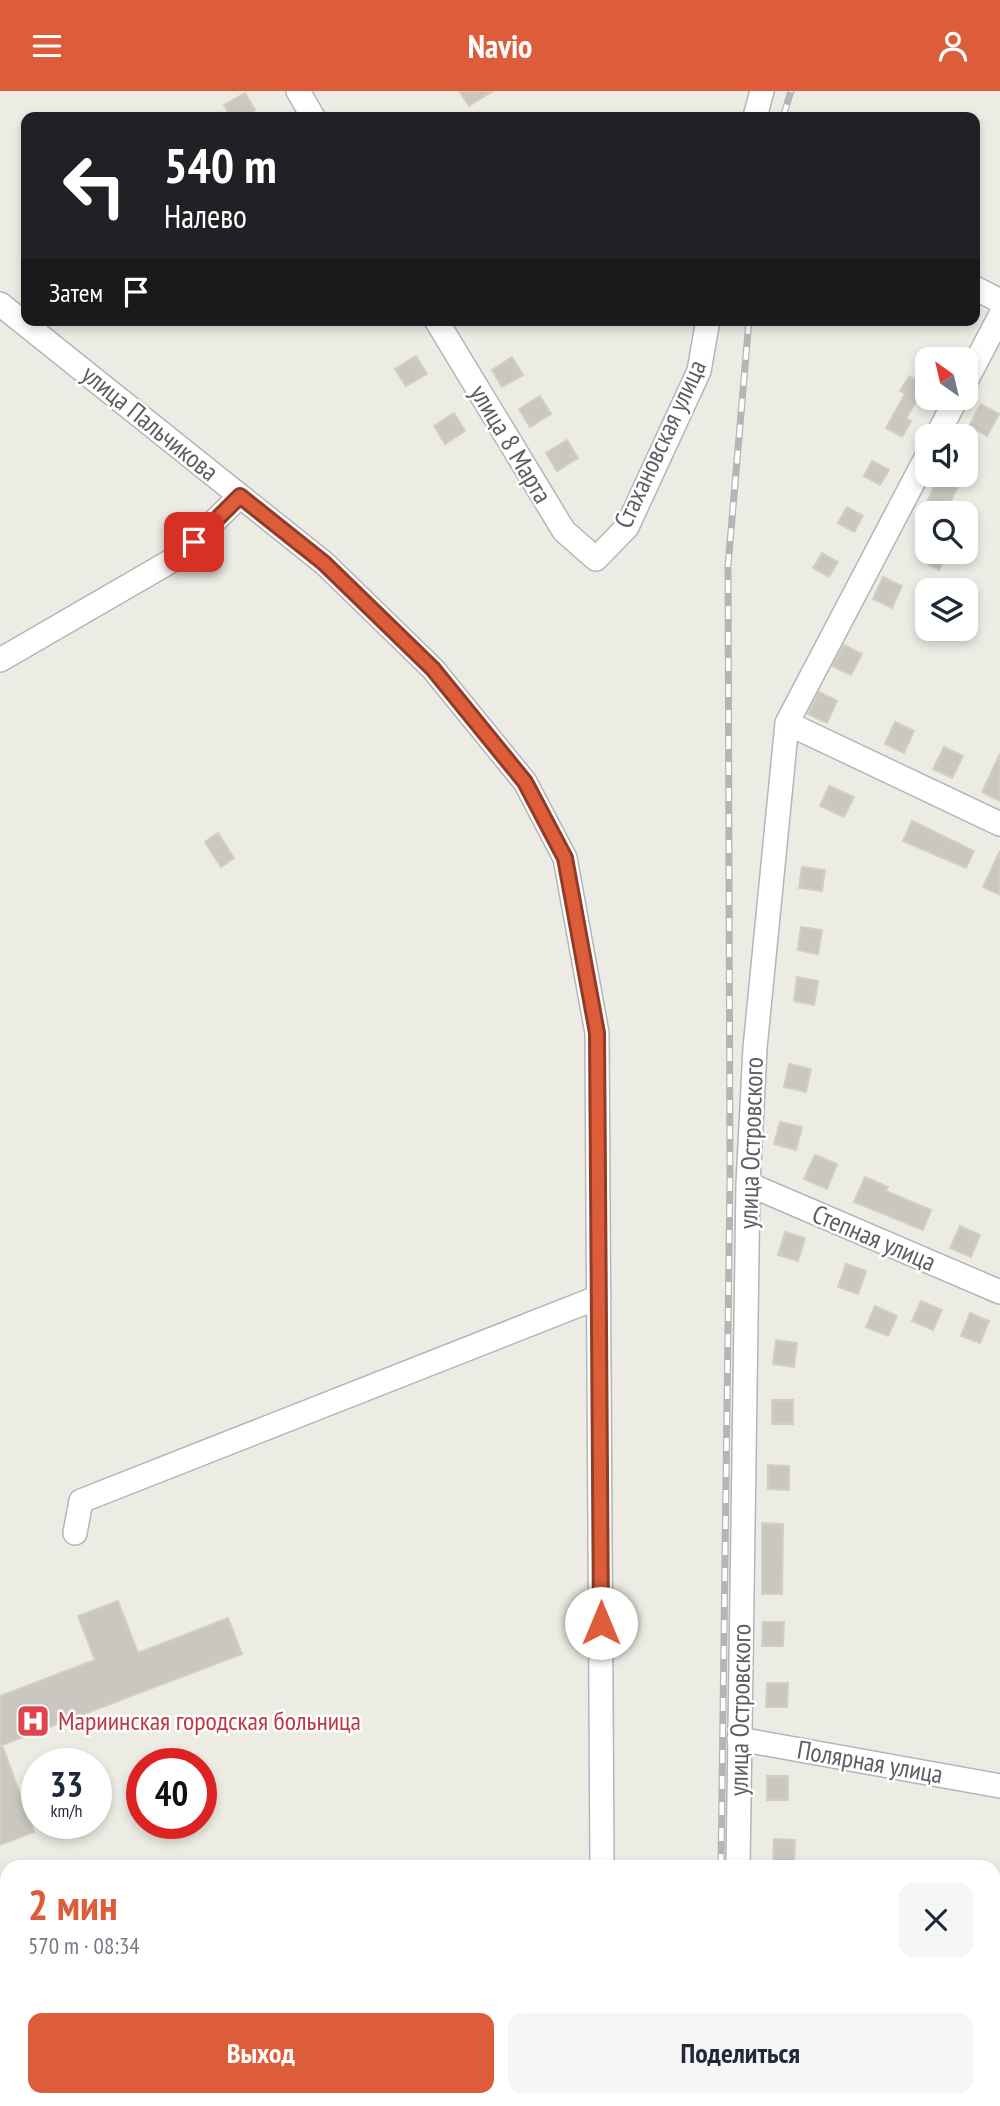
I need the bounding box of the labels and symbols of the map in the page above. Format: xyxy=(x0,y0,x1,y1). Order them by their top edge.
north arrow xyxy=(915,347,978,409)
street label: Стахановская улица xyxy=(606,354,713,533)
street label: улица Пальчикова xyxy=(75,357,225,488)
street label: улица 8 Марта xyxy=(463,378,560,509)
pin xyxy=(164,512,224,572)
street label: улица Островского xyxy=(731,1056,770,1230)
street label: Степная улица xyxy=(807,1197,941,1278)
position arrow xyxy=(564,1586,638,1660)
street label: улица Островского xyxy=(721,1624,758,1796)
hospital icon: Мариинская городская больница xyxy=(14,1702,52,1740)
place label: Мариинская городская больница xyxy=(58,1704,361,1737)
street label: Полярная улица xyxy=(795,1732,945,1791)
speed limit sign: 40 xyxy=(126,1748,217,1839)

